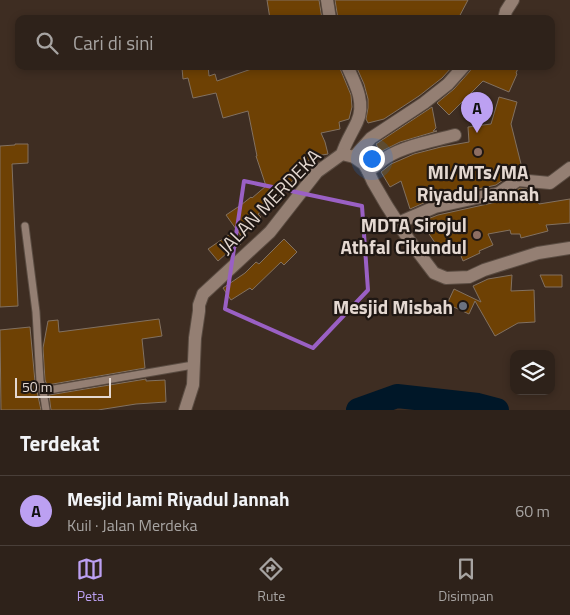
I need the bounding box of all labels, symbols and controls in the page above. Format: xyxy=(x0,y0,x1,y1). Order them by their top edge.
search box xyxy=(15,15,555,70)
text: Cari di sini xyxy=(73,28,154,57)
icon: search xyxy=(33,29,61,57)
pin: A xyxy=(461,92,493,133)
street label: JALAN MERDEKA xyxy=(211,142,327,260)
your location xyxy=(359,146,385,172)
marker: MI/MTs/MA Riyadul Jannah xyxy=(472,146,484,158)
place label: MI/MTs/MA Riyadul Jannah xyxy=(417,157,539,208)
place label: MDTA Sirojul Athfal Cikundul xyxy=(340,210,467,261)
marker: MDTA Sirojul Athfal Cikundul xyxy=(471,229,483,241)
place label: Mesjid Misbah xyxy=(333,292,453,321)
marker: Mesjid Misbah xyxy=(457,300,469,312)
map controls xyxy=(510,350,555,395)
button: layers xyxy=(510,350,555,395)
scale bar xyxy=(15,375,111,398)
text: 50 m xyxy=(22,376,52,397)
text: Terdekat xyxy=(20,427,100,459)
text: Mesjid Jami Riyadul Jannah xyxy=(67,484,289,513)
text: A xyxy=(31,499,41,523)
text: 60 m xyxy=(515,499,550,523)
text: Kuil · Jalan Merdeka xyxy=(67,513,198,537)
tab: Peta xyxy=(76,555,104,606)
tab: Rute xyxy=(257,555,285,606)
tab: Disimpan xyxy=(438,555,494,606)

